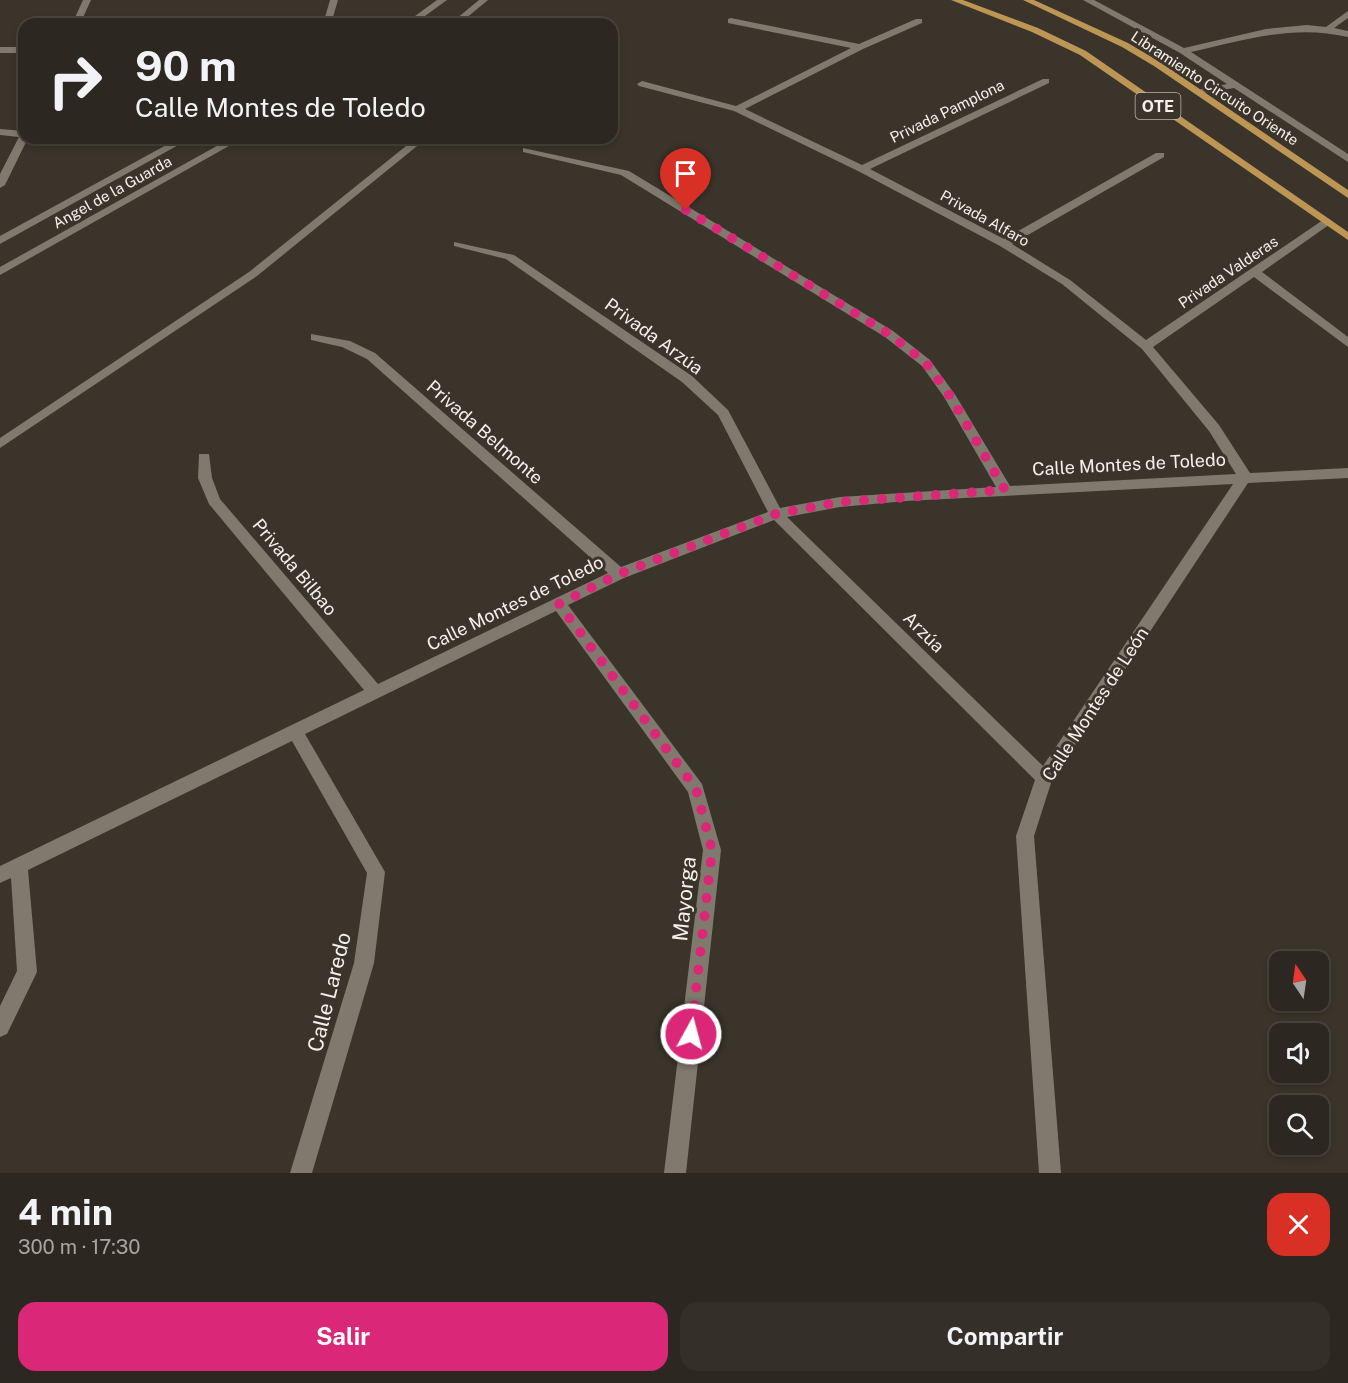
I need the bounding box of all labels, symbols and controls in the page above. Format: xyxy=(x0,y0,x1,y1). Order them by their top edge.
street label: Libramiento Circuito Oriente xyxy=(1128,27,1302,149)
text: 90 m xyxy=(135,41,237,90)
icon: right xyxy=(36,42,114,120)
street label: Privada Pamplona xyxy=(887,76,1007,146)
text: Calle Montes de Toledo xyxy=(135,91,426,123)
road number: OTE xyxy=(1136,93,1180,119)
pin xyxy=(660,148,711,210)
street label: Angel de la Guarda xyxy=(50,152,174,232)
icon: arrive xyxy=(669,157,702,190)
street label: Privada Alfaro xyxy=(938,187,1032,249)
street label: Privada Valderas xyxy=(1175,232,1281,312)
street label: Privada Arzúa xyxy=(601,293,707,379)
street label: Privada Belmonte xyxy=(423,376,547,488)
street label: Calle Montes de Toledo xyxy=(1032,448,1226,480)
street label: Privada Bilbao xyxy=(249,514,341,620)
street label: Calle Montes de Toledo xyxy=(423,551,607,655)
street label: Arzúa xyxy=(899,607,949,657)
street label: Calle Montes de León xyxy=(1037,623,1153,785)
street label: Mayorga xyxy=(667,855,701,943)
street label: Calle Laredo xyxy=(302,930,356,1054)
north arrow xyxy=(1269,951,1329,1011)
map controls xyxy=(1269,951,1329,1155)
position arrow xyxy=(659,1002,723,1066)
button: sound xyxy=(1269,1023,1329,1083)
button: search xyxy=(1269,1095,1329,1155)
text: 4 min xyxy=(18,1191,113,1233)
button: close xyxy=(1267,1193,1330,1256)
text: 300 m · 17:30 xyxy=(18,1235,141,1259)
button: Salir xyxy=(18,1302,668,1371)
button: Compartir xyxy=(680,1302,1330,1371)

